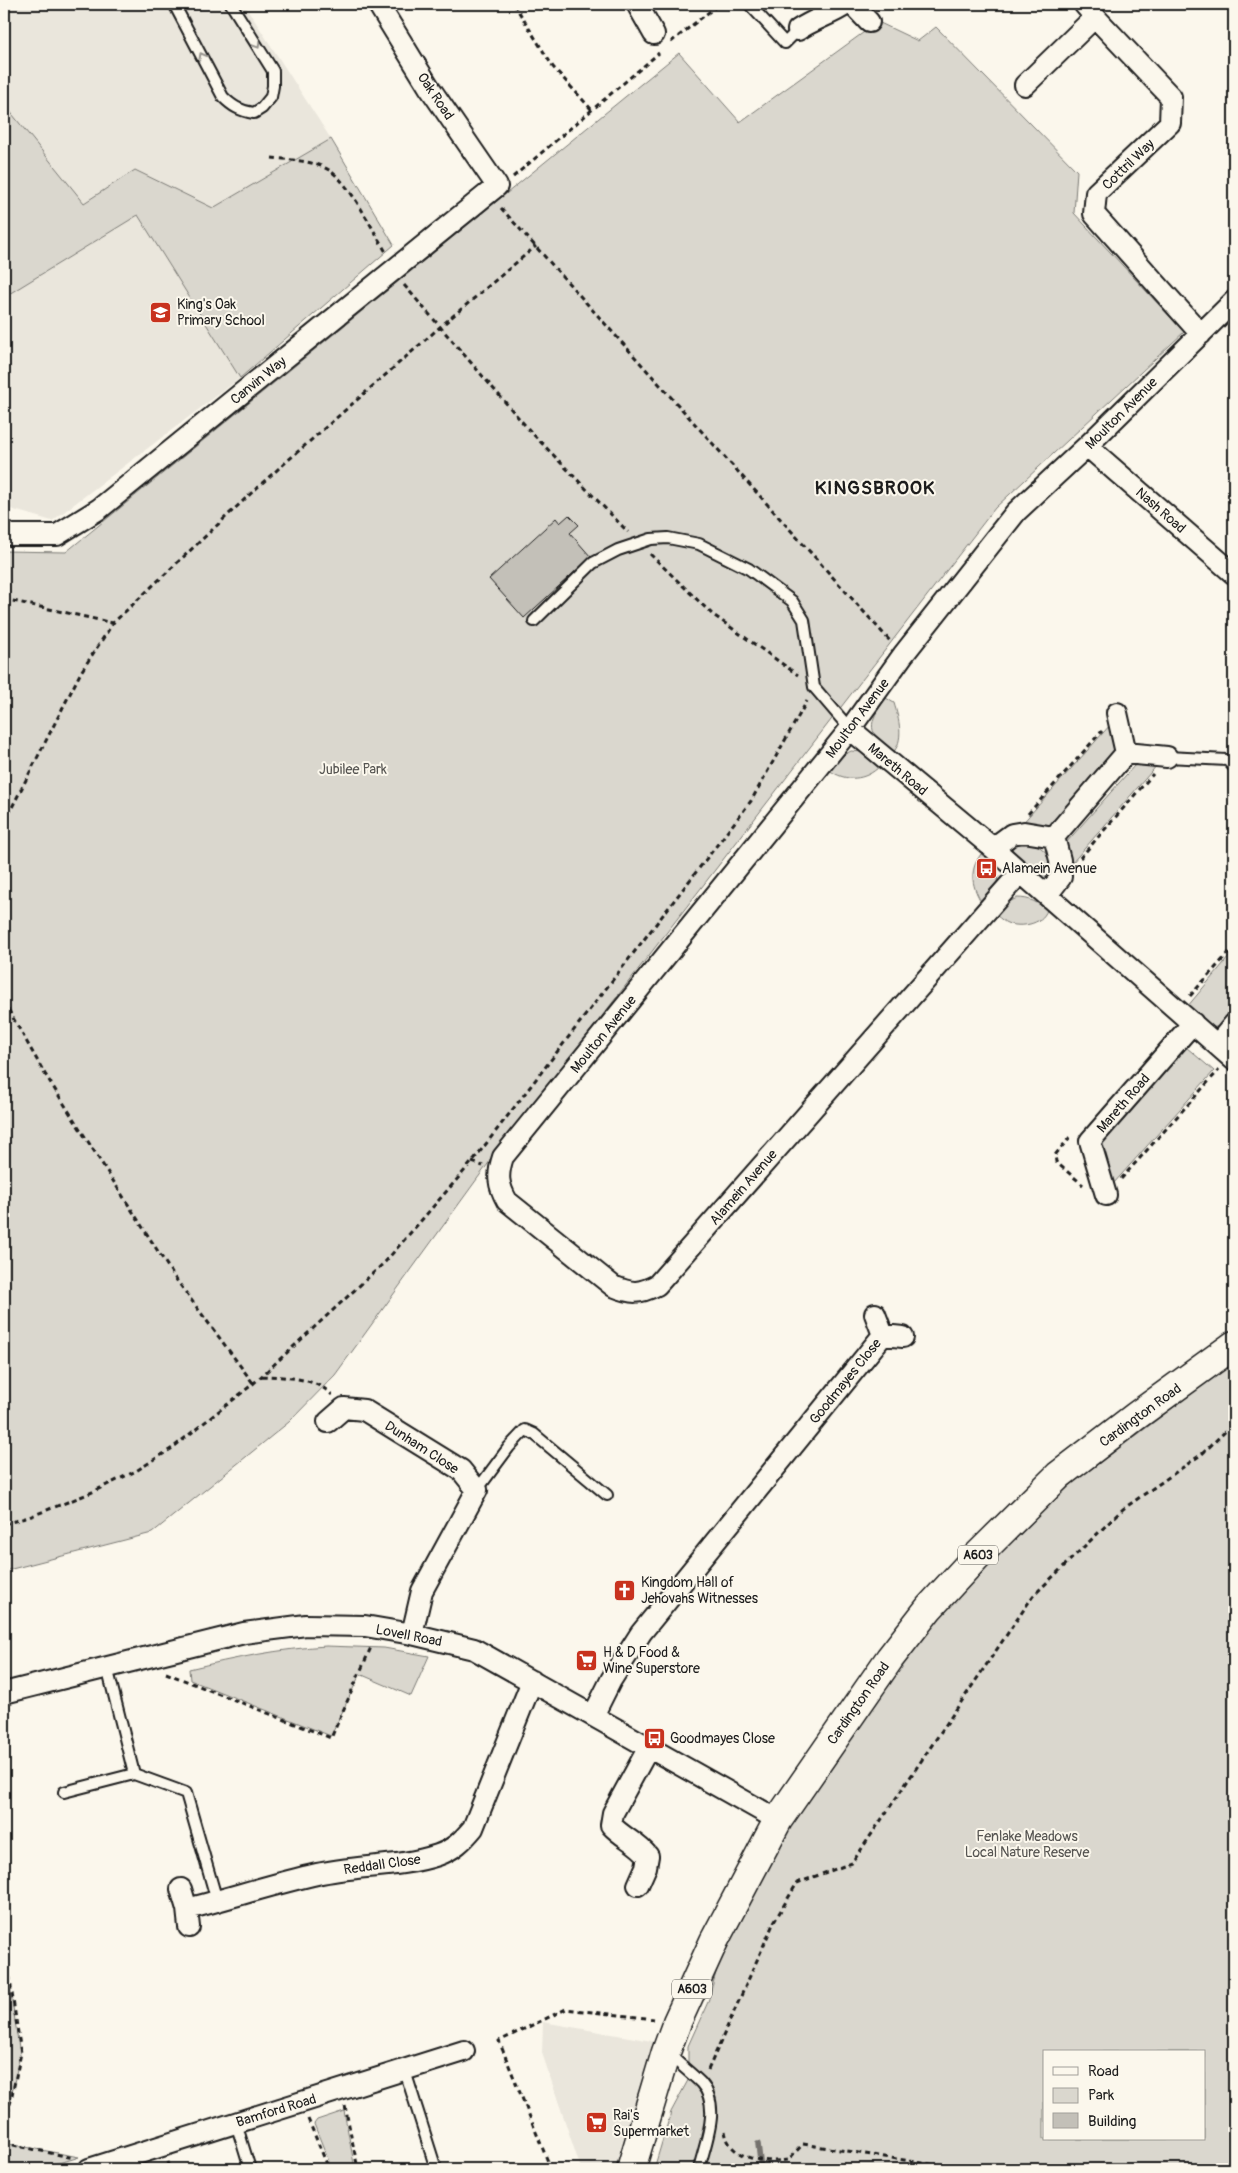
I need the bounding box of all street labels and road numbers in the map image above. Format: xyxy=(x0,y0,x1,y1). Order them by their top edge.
street label: Oak Road xyxy=(414,69,458,123)
street label: Cottril Way xyxy=(1099,135,1158,193)
street label: Canvin Way xyxy=(227,353,290,408)
street label: Moulton Avenue xyxy=(1082,374,1161,453)
street label: Nash Road xyxy=(1132,484,1189,537)
street label: Moulton Avenue xyxy=(822,675,893,761)
street label: Mareth Road xyxy=(864,740,931,799)
street label: Moulton Avenue xyxy=(567,992,640,1077)
street label: Mareth Road xyxy=(1093,1070,1154,1136)
street label: Alamein Avenue xyxy=(706,1146,781,1229)
street label: Goodmayes Close xyxy=(806,1335,885,1427)
street label: Cardington Road xyxy=(1096,1380,1185,1451)
street label: Dunham Close xyxy=(382,1417,462,1478)
road number: A603 xyxy=(958,1546,998,1564)
street label: Lovell Road xyxy=(374,1621,444,1650)
street label: Cardington Road xyxy=(824,1659,893,1748)
street label: Reddall Close xyxy=(342,1851,422,1878)
road number: A603 xyxy=(672,1980,712,1998)
street label: Bamford Road xyxy=(234,2090,318,2131)

